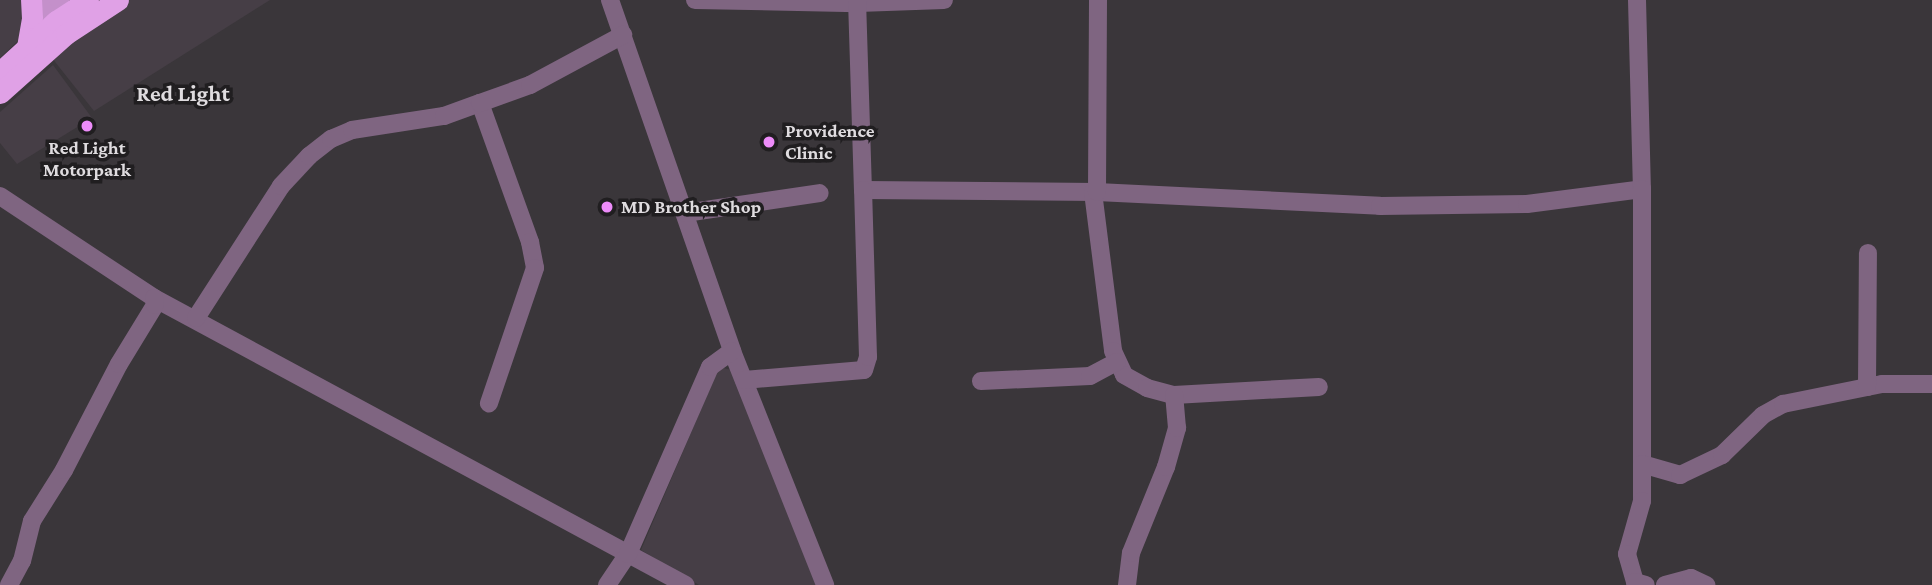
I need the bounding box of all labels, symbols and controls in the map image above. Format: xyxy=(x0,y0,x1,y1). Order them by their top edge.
district label: Red Light xyxy=(136,79,230,107)
marker: Red Light Motorpark xyxy=(79,118,95,134)
place label: Providence Clinic xyxy=(785,120,875,164)
marker: Providence Clinic xyxy=(759,132,779,152)
place label: Red Light Motorpark xyxy=(43,137,131,181)
place label: MD Brother Shop xyxy=(621,196,761,218)
marker: MD Brother Shop xyxy=(599,199,615,215)

